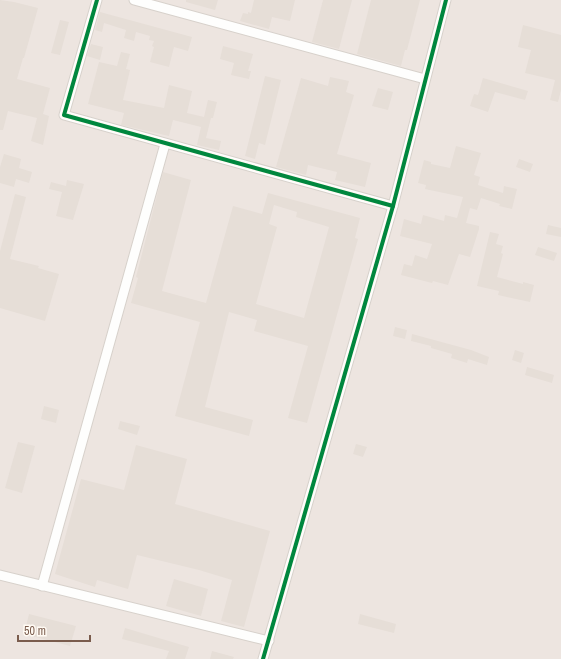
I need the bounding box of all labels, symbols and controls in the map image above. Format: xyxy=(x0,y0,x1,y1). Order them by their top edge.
scale bar xyxy=(18,617,90,643)
text: 50 m xyxy=(24,623,46,639)

